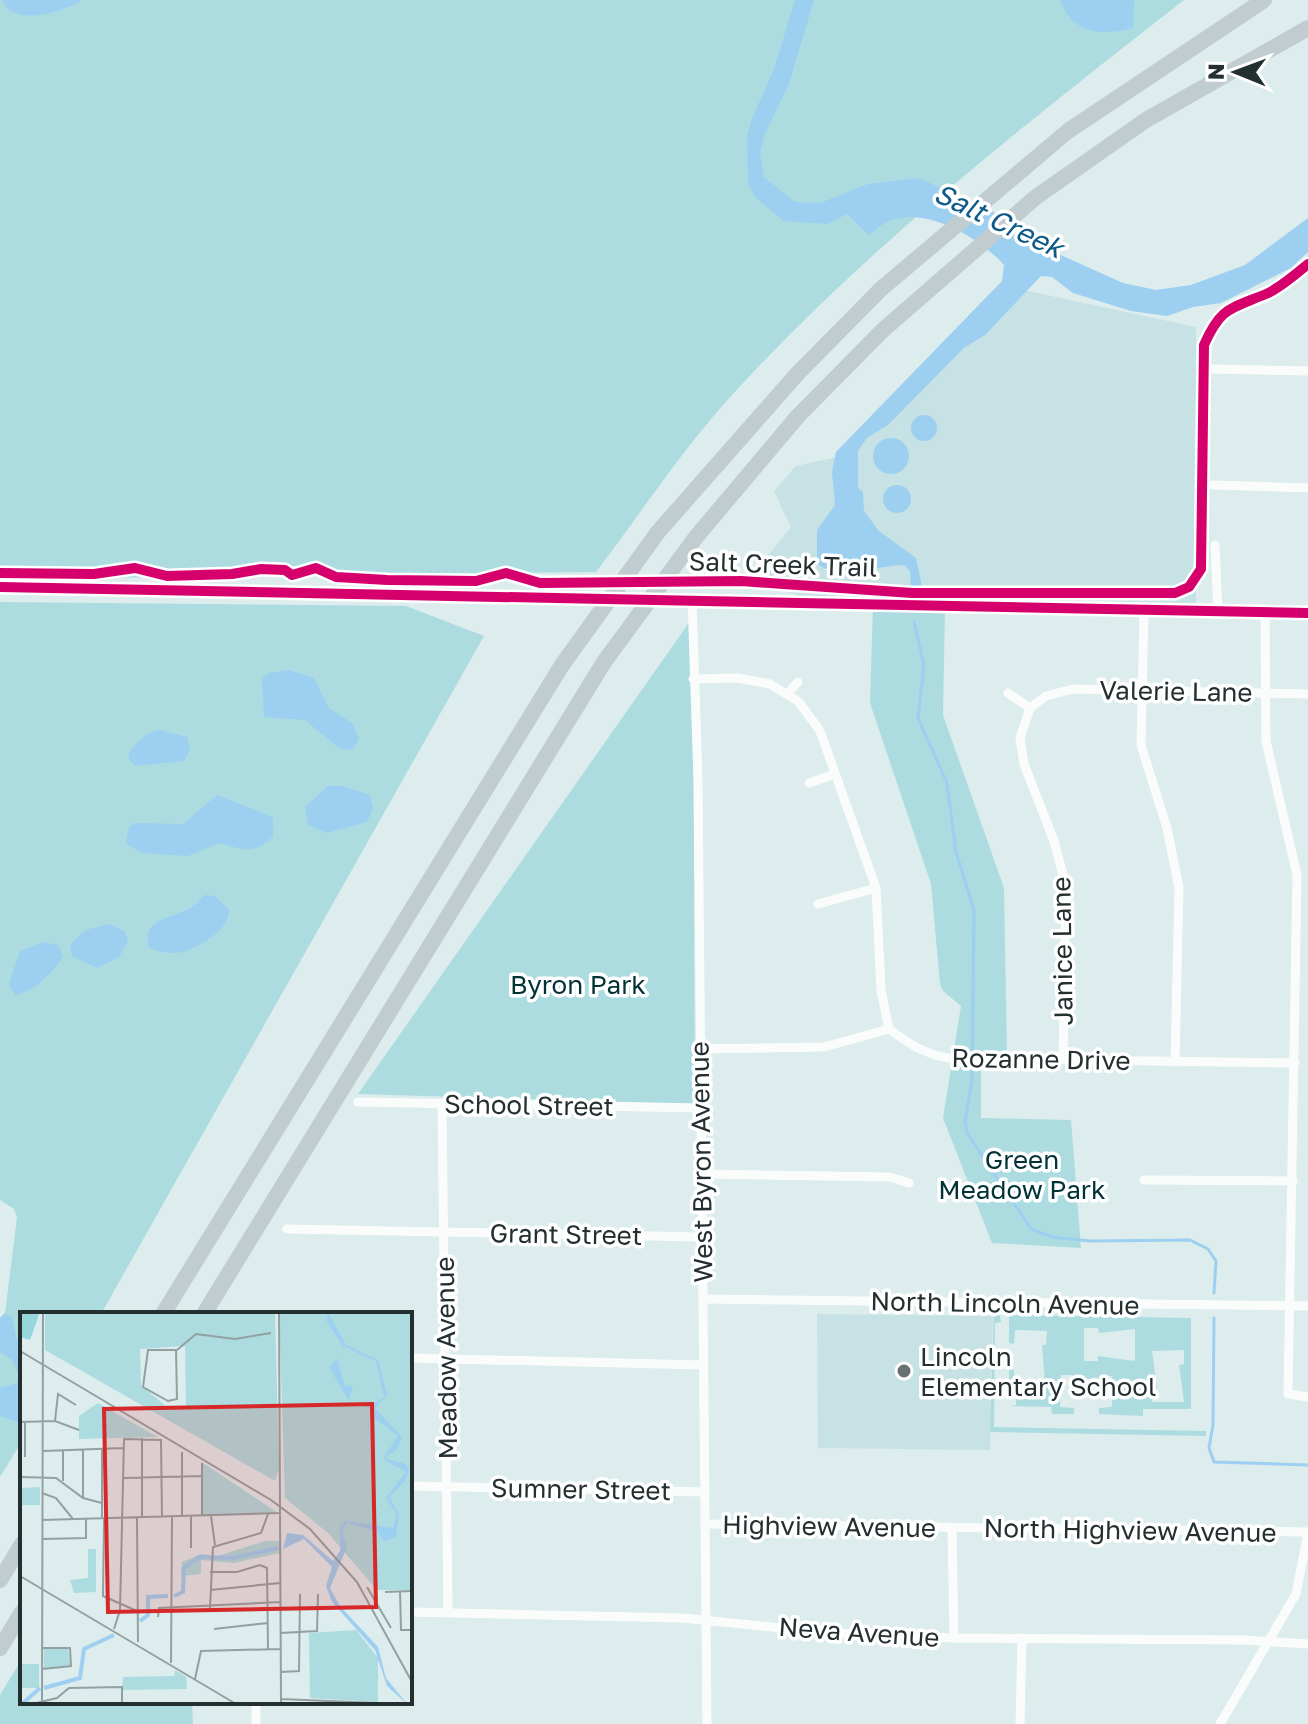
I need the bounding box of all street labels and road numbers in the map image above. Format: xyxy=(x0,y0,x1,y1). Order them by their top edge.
street label: Salt Creek Trail xyxy=(688,545,878,583)
street label: Valerie Lane xyxy=(1099,674,1253,708)
street label: Janice Lane xyxy=(1045,876,1079,1026)
street label: West Byron Avenue xyxy=(683,1041,719,1283)
street label: Rozanne Drive xyxy=(951,1042,1131,1076)
street label: School Street xyxy=(444,1088,614,1122)
street label: Grant Street xyxy=(489,1217,643,1251)
street label: Meadow Avenue xyxy=(429,1256,463,1460)
street label: North Lincoln Avenue xyxy=(870,1285,1140,1321)
street label: Sumner Street xyxy=(491,1472,671,1506)
street label: Highview Avenue xyxy=(722,1509,936,1543)
street label: North Highview Avenue xyxy=(983,1512,1277,1548)
street label: Neva Avenue xyxy=(778,1611,940,1653)

